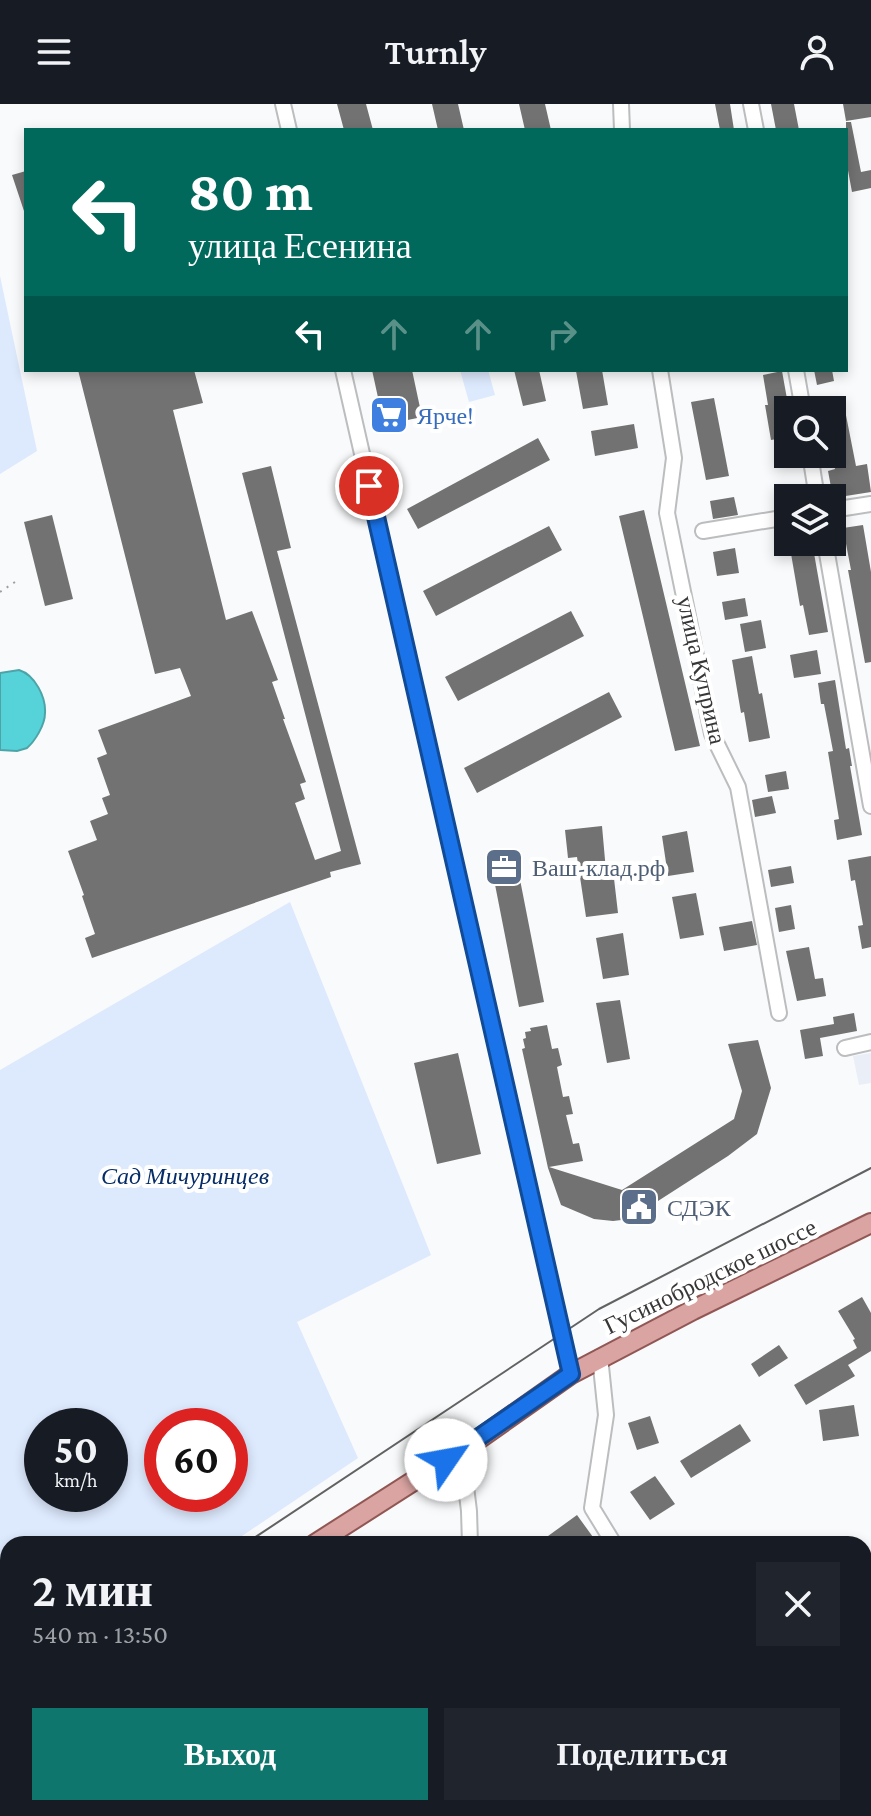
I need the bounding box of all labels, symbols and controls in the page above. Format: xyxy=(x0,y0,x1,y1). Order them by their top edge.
icon: menu xyxy=(32,30,76,74)
icon: person xyxy=(795,30,839,74)
text: Turnly xyxy=(385,32,486,72)
icon: left xyxy=(56,160,160,264)
text: 80 m xyxy=(188,160,313,222)
text: улица Есенина xyxy=(188,226,412,266)
icon: left xyxy=(288,312,332,356)
icon: ahead xyxy=(372,312,416,356)
icon: ahead xyxy=(456,312,500,356)
icon: right xyxy=(540,312,584,356)
supermarket icon: Ярче! xyxy=(368,394,410,436)
map controls xyxy=(774,396,846,556)
button: search xyxy=(774,396,846,468)
place label: Ярче! xyxy=(417,402,473,429)
pin xyxy=(335,452,403,520)
icon: arrive xyxy=(347,464,391,508)
button: layers xyxy=(774,484,846,556)
street label: улица Куприна xyxy=(672,593,732,747)
office icon: Ваш-клад.рф xyxy=(483,846,525,888)
place label: Ваш-клад.рф xyxy=(532,854,665,881)
park label: Сад Мичуринцев xyxy=(101,1162,269,1189)
public building icon: СДЭК xyxy=(618,1186,660,1228)
place label: СДЭК xyxy=(667,1194,732,1221)
street label: Гусинобродское шоссе xyxy=(599,1213,821,1339)
speed limit sign: 60 xyxy=(144,1408,248,1512)
position arrow xyxy=(404,1418,488,1502)
text: 50 xyxy=(54,1427,98,1472)
text: km/h xyxy=(54,1469,98,1491)
button: close xyxy=(756,1562,840,1646)
text: 2 мин xyxy=(32,1563,153,1616)
text: 540 m · 13:50 xyxy=(32,1620,168,1649)
button: Выход xyxy=(32,1708,428,1800)
button: Поделиться xyxy=(444,1708,840,1800)

